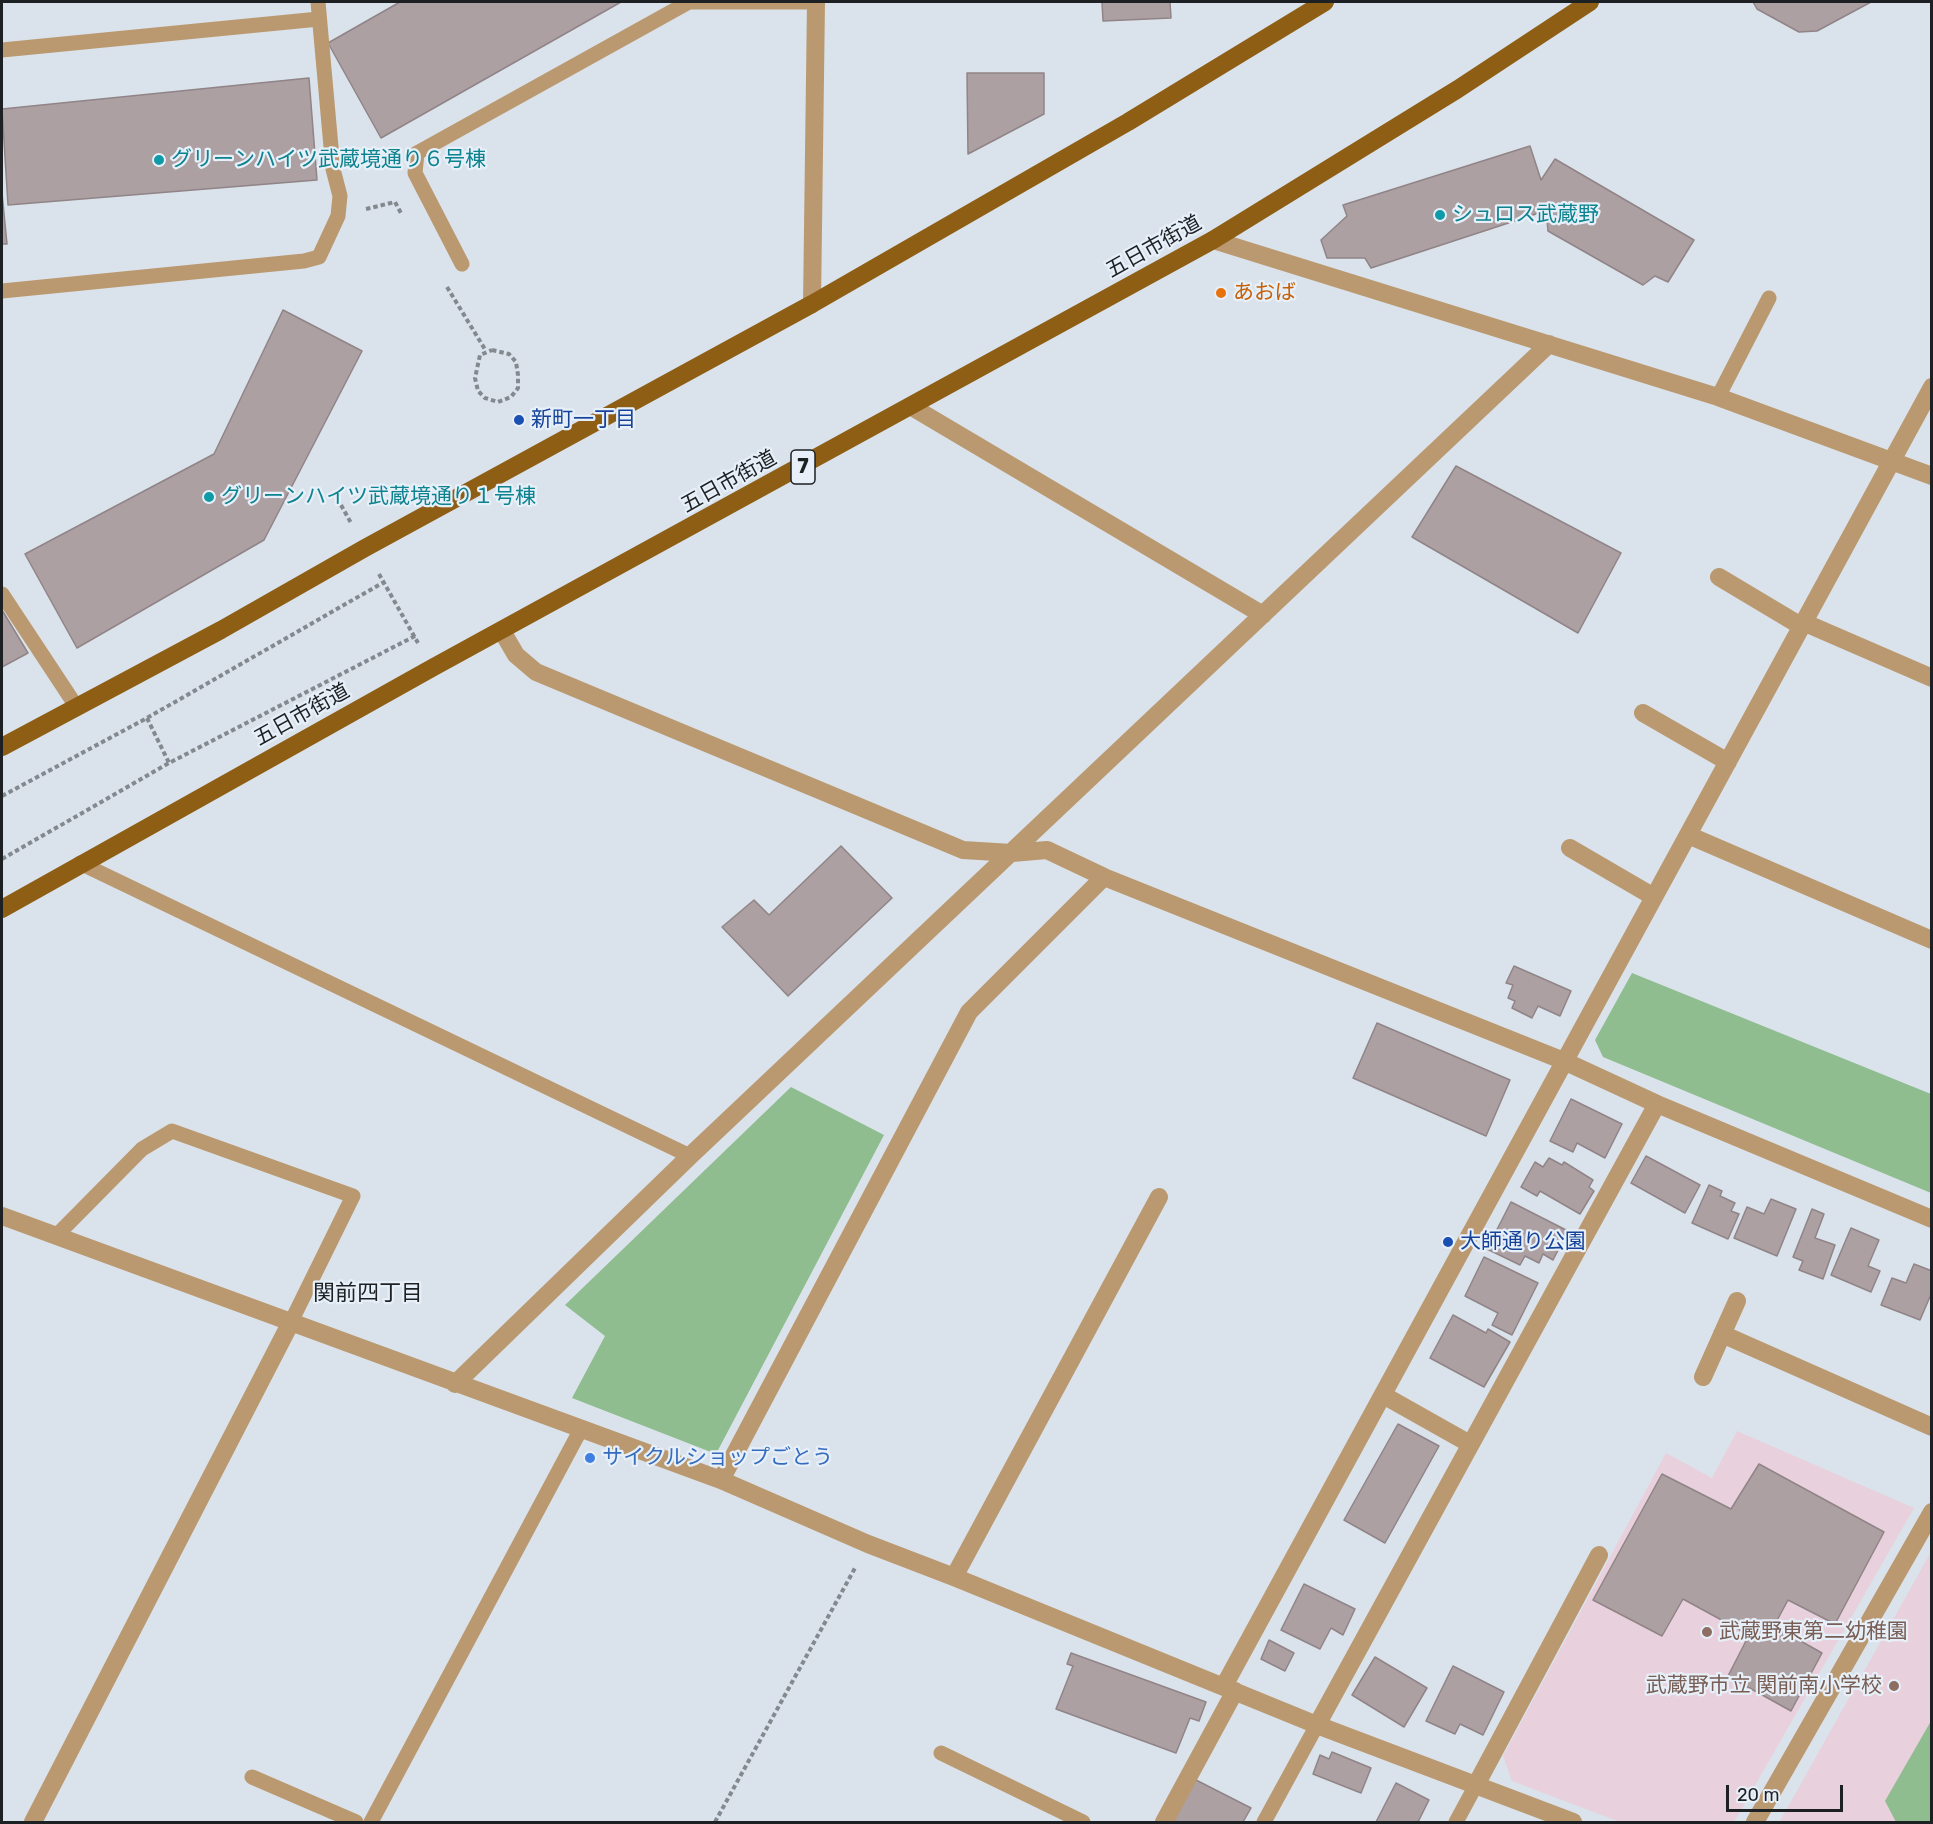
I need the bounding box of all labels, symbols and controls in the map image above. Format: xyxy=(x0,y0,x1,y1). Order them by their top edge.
place label: グリーンハイツ武蔵境通り６号棟 xyxy=(171,147,486,173)
marker: グリーンハイツ武蔵境通り６号棟 xyxy=(152,153,166,167)
place label: シュロス武蔵野 xyxy=(1452,202,1599,228)
marker: シュロス武蔵野 xyxy=(1433,208,1447,222)
street label: 五日市街道 xyxy=(1102,211,1206,283)
place label: あおば xyxy=(1233,280,1296,306)
marker: あおば xyxy=(1214,286,1228,300)
place label: 新町一丁目 xyxy=(531,407,636,433)
marker: 新町一丁目 xyxy=(512,413,526,427)
street label: 五日市街道 xyxy=(677,446,781,518)
road number: 7 xyxy=(791,450,815,484)
place label: グリーンハイツ武蔵境通り１号棟 xyxy=(221,484,536,510)
marker: グリーンハイツ武蔵境通り１号棟 xyxy=(202,490,216,504)
street label: 五日市街道 xyxy=(250,679,354,751)
place label: 大師通り公園 xyxy=(1460,1229,1586,1255)
marker: 大師通り公園 xyxy=(1441,1235,1455,1249)
district label: 関前四丁目 xyxy=(313,1281,423,1307)
place label: サイクルショップごとう xyxy=(602,1445,833,1471)
marker: サイクルショップごとう xyxy=(583,1451,597,1465)
place label: 武蔵野東第二幼稚園 xyxy=(1719,1619,1908,1645)
marker: 武蔵野東第二幼稚園 xyxy=(1700,1625,1714,1639)
place label: 武蔵野市立 関前南小学校 xyxy=(1646,1673,1882,1699)
marker: 武蔵野市立 関前南小学校 xyxy=(1887,1679,1901,1693)
scale bar xyxy=(1729,1773,1846,1811)
text: 20 m xyxy=(1737,1784,1779,1806)

